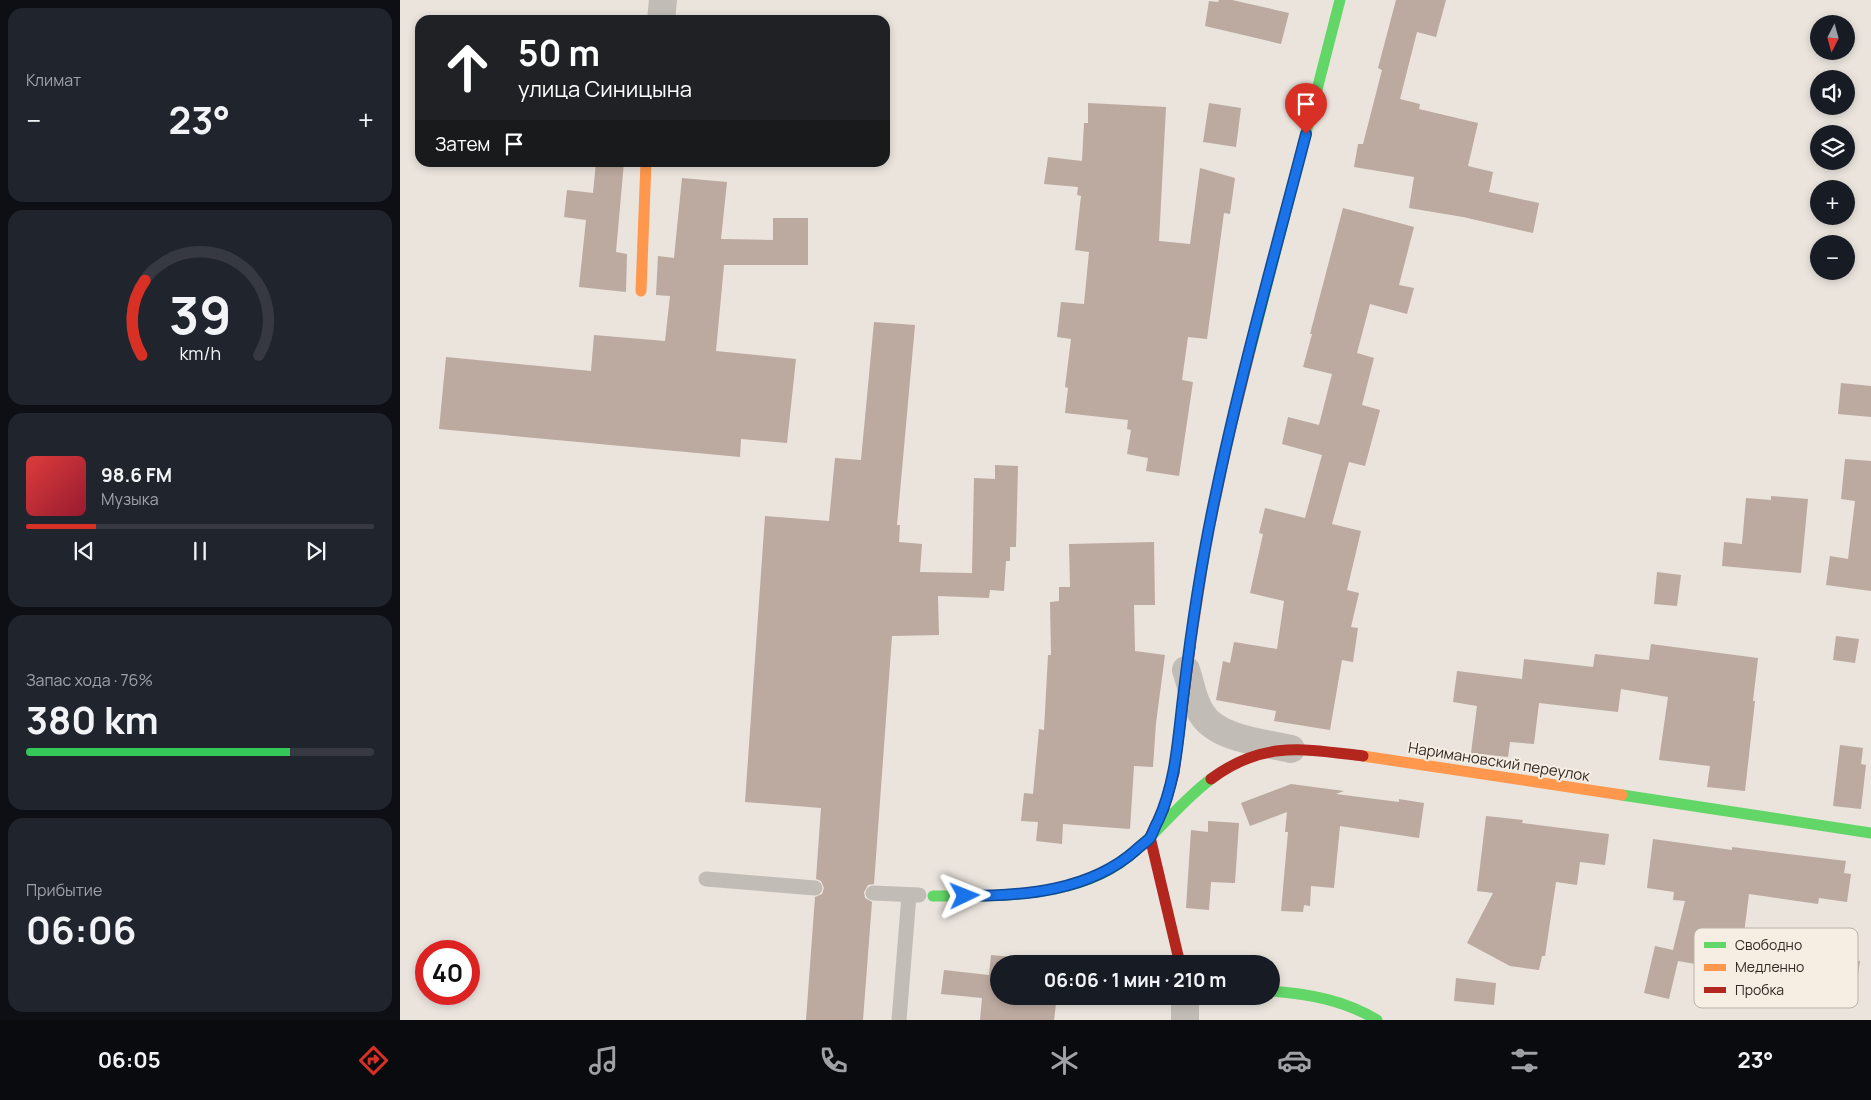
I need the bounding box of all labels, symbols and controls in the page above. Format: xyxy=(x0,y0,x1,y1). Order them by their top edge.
north arrow xyxy=(1810,15,1855,60)
map controls xyxy=(1810,15,1855,280)
text: 50 m xyxy=(518,29,600,77)
icon: ahead xyxy=(435,35,500,100)
text: Климат xyxy=(26,69,81,91)
button: sound xyxy=(1810,70,1855,115)
text: улица Синицына xyxy=(518,74,692,104)
pin xyxy=(1285,83,1327,134)
icon: arrive xyxy=(1292,90,1320,118)
text: 23° xyxy=(169,93,230,145)
text: − xyxy=(26,101,41,139)
text: + xyxy=(358,101,374,139)
button: layers xyxy=(1810,125,1855,170)
icon: arrive xyxy=(500,130,528,158)
text: Затем xyxy=(435,131,490,157)
button: + xyxy=(1810,180,1855,225)
button: − xyxy=(1810,235,1855,280)
text: 39 xyxy=(169,279,231,350)
text: km/h xyxy=(179,341,221,365)
text: 98.6 FM xyxy=(101,462,172,488)
text: Музыка xyxy=(101,488,159,510)
icon: previous xyxy=(70,537,98,565)
icon: pause xyxy=(186,537,214,565)
icon: next xyxy=(302,537,330,565)
text: Запас хода · 76% xyxy=(26,669,153,691)
text: 380 km xyxy=(26,693,159,745)
street label: Наримановский переулок xyxy=(1407,737,1592,786)
position arrow xyxy=(938,869,990,921)
text: Прибытие xyxy=(26,879,102,901)
text: 06:06 xyxy=(26,903,136,955)
legend xyxy=(1694,928,1858,1008)
text: Свободно xyxy=(1735,935,1802,954)
speed limit sign: 40 xyxy=(415,940,480,1005)
text: Медленно xyxy=(1735,957,1804,976)
text: 06:06 · 1 мин · 210 m xyxy=(1044,967,1226,993)
text: Пробка xyxy=(1735,980,1784,999)
icon: directions xyxy=(356,1043,391,1078)
icon: music xyxy=(586,1043,621,1078)
icon: phone xyxy=(816,1043,851,1078)
icon: climate xyxy=(1047,1043,1082,1078)
icon: car xyxy=(1277,1043,1312,1078)
icon: filters xyxy=(1507,1043,1542,1078)
text: 06:05 xyxy=(98,1045,161,1075)
text: 23° xyxy=(1738,1045,1773,1075)

